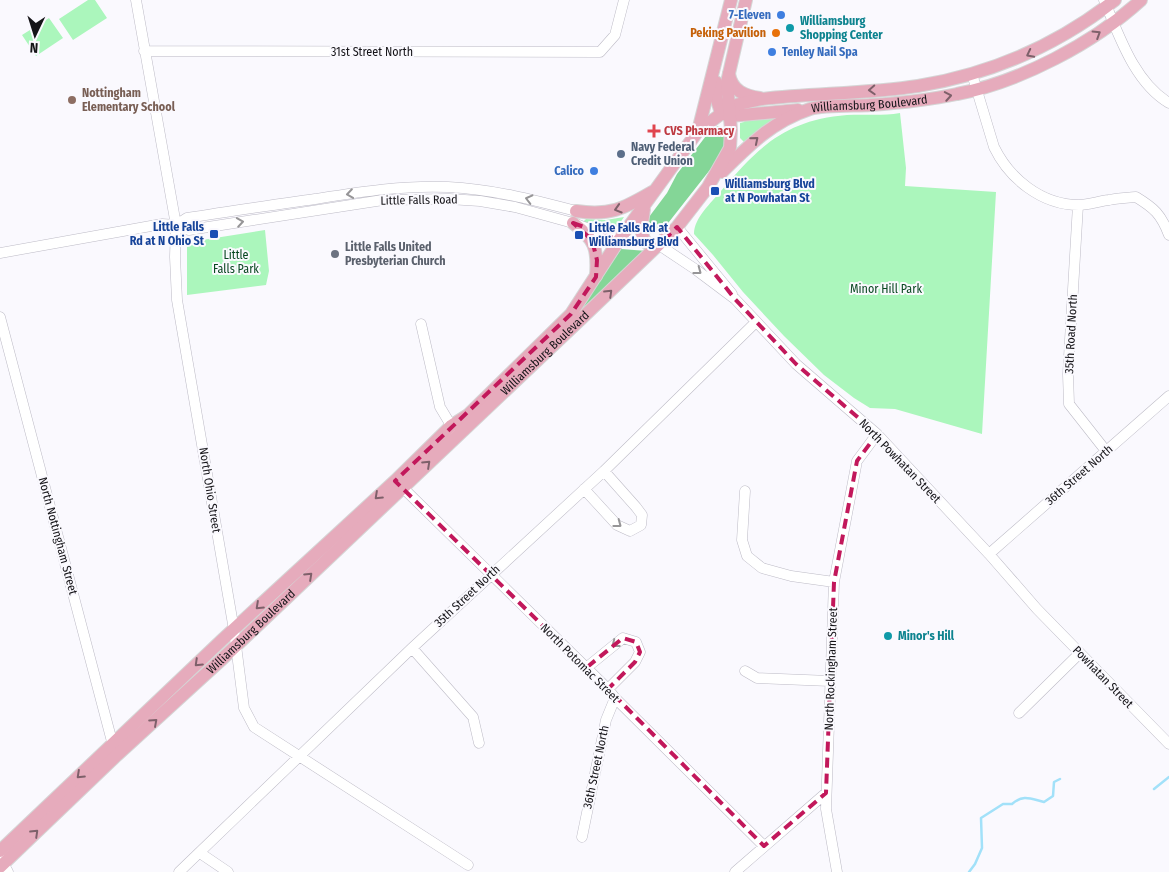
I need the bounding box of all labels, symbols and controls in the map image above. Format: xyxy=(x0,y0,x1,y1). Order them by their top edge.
place label: 7-Eleven xyxy=(729,8,771,22)
marker: 7-Eleven xyxy=(775,9,787,21)
north arrow xyxy=(10,10,60,60)
place label: Williamsburg Shopping Center xyxy=(800,14,883,42)
marker: Williamsburg Shopping Center xyxy=(784,22,796,34)
place label: Peking Pavilion xyxy=(690,26,766,40)
marker: Peking Pavilion xyxy=(770,27,782,39)
one-way arrow xyxy=(1091,31,1100,40)
text: N xyxy=(29,39,39,56)
street label: 31st Street North xyxy=(331,45,413,59)
place label: Tenley Nail Spa xyxy=(782,45,858,59)
marker: Tenley Nail Spa xyxy=(766,46,778,58)
one-way arrow xyxy=(1026,48,1035,58)
one-way arrow xyxy=(868,85,876,96)
place label: Nottingham Elementary School xyxy=(82,86,176,114)
one-way arrow xyxy=(943,91,952,101)
street label: Williamsburg Boulevard xyxy=(810,92,928,115)
marker: Nottingham Elementary School xyxy=(66,94,78,106)
place label: CVS Pharmacy xyxy=(664,124,734,138)
marker: CVS Pharmacy xyxy=(648,125,660,137)
one-way arrow xyxy=(749,138,758,146)
place label: Navy Federal Credit Union xyxy=(631,140,695,168)
marker: Navy Federal Credit Union xyxy=(615,148,627,160)
place label: Calico xyxy=(554,164,585,178)
marker: Calico xyxy=(588,165,600,177)
place label: Williamsburg Blvd at N Powhatan St xyxy=(725,177,815,205)
marker: Williamsburg Blvd at N Powhatan St xyxy=(709,185,721,197)
one-way arrow xyxy=(346,188,354,198)
street label: Little Falls Road xyxy=(380,192,458,208)
one-way arrow xyxy=(524,194,533,205)
one-way arrow xyxy=(614,204,623,214)
one-way arrow xyxy=(236,217,245,227)
place label: Little Falls Rd at N Ohio St xyxy=(130,220,205,248)
place label: Little Falls Rd at Williamsburg Blvd xyxy=(589,221,679,249)
marker: Little Falls Rd at N Ohio St xyxy=(208,228,220,240)
marker: Little Falls Rd at Williamsburg Blvd xyxy=(573,229,585,241)
place label: Little Falls United Presbyterian Church xyxy=(345,240,445,268)
park label: Little Falls Park xyxy=(213,248,259,276)
marker: Little Falls United Presbyterian Church xyxy=(329,248,341,260)
one-way arrow xyxy=(692,265,702,274)
park label: Minor Hill Park xyxy=(850,282,922,296)
one-way arrow xyxy=(604,290,613,299)
street label: 35th Road North xyxy=(1062,294,1080,374)
street label: Williamsburg Boulevard xyxy=(498,308,592,398)
street label: North Powhatan Street xyxy=(856,416,944,506)
street label: 36th Street North xyxy=(1042,442,1116,508)
street label: North Ohio Street xyxy=(196,446,224,534)
one-way arrow xyxy=(422,461,431,470)
street label: North Nottingham Street xyxy=(36,476,80,596)
one-way arrow xyxy=(375,490,384,499)
one-way arrow xyxy=(612,518,622,527)
street label: 35th Street North xyxy=(431,562,503,630)
one-way arrow xyxy=(304,573,313,582)
street label: Williamsburg Boulevard xyxy=(204,587,298,677)
one-way arrow xyxy=(256,600,265,609)
street label: North Rockingham Street xyxy=(822,607,840,731)
street label: North Potomac Street xyxy=(538,621,622,705)
place label: Minor's Hill xyxy=(898,629,955,643)
marker: Minor's Hill xyxy=(882,630,894,642)
one-way arrow xyxy=(612,639,621,647)
street label: Powhatan Street xyxy=(1070,643,1136,711)
one-way arrow xyxy=(195,657,204,666)
one-way arrow xyxy=(148,719,157,728)
street label: 36th Street North xyxy=(580,724,612,810)
one-way arrow xyxy=(77,769,86,778)
one-way arrow xyxy=(30,830,39,839)

